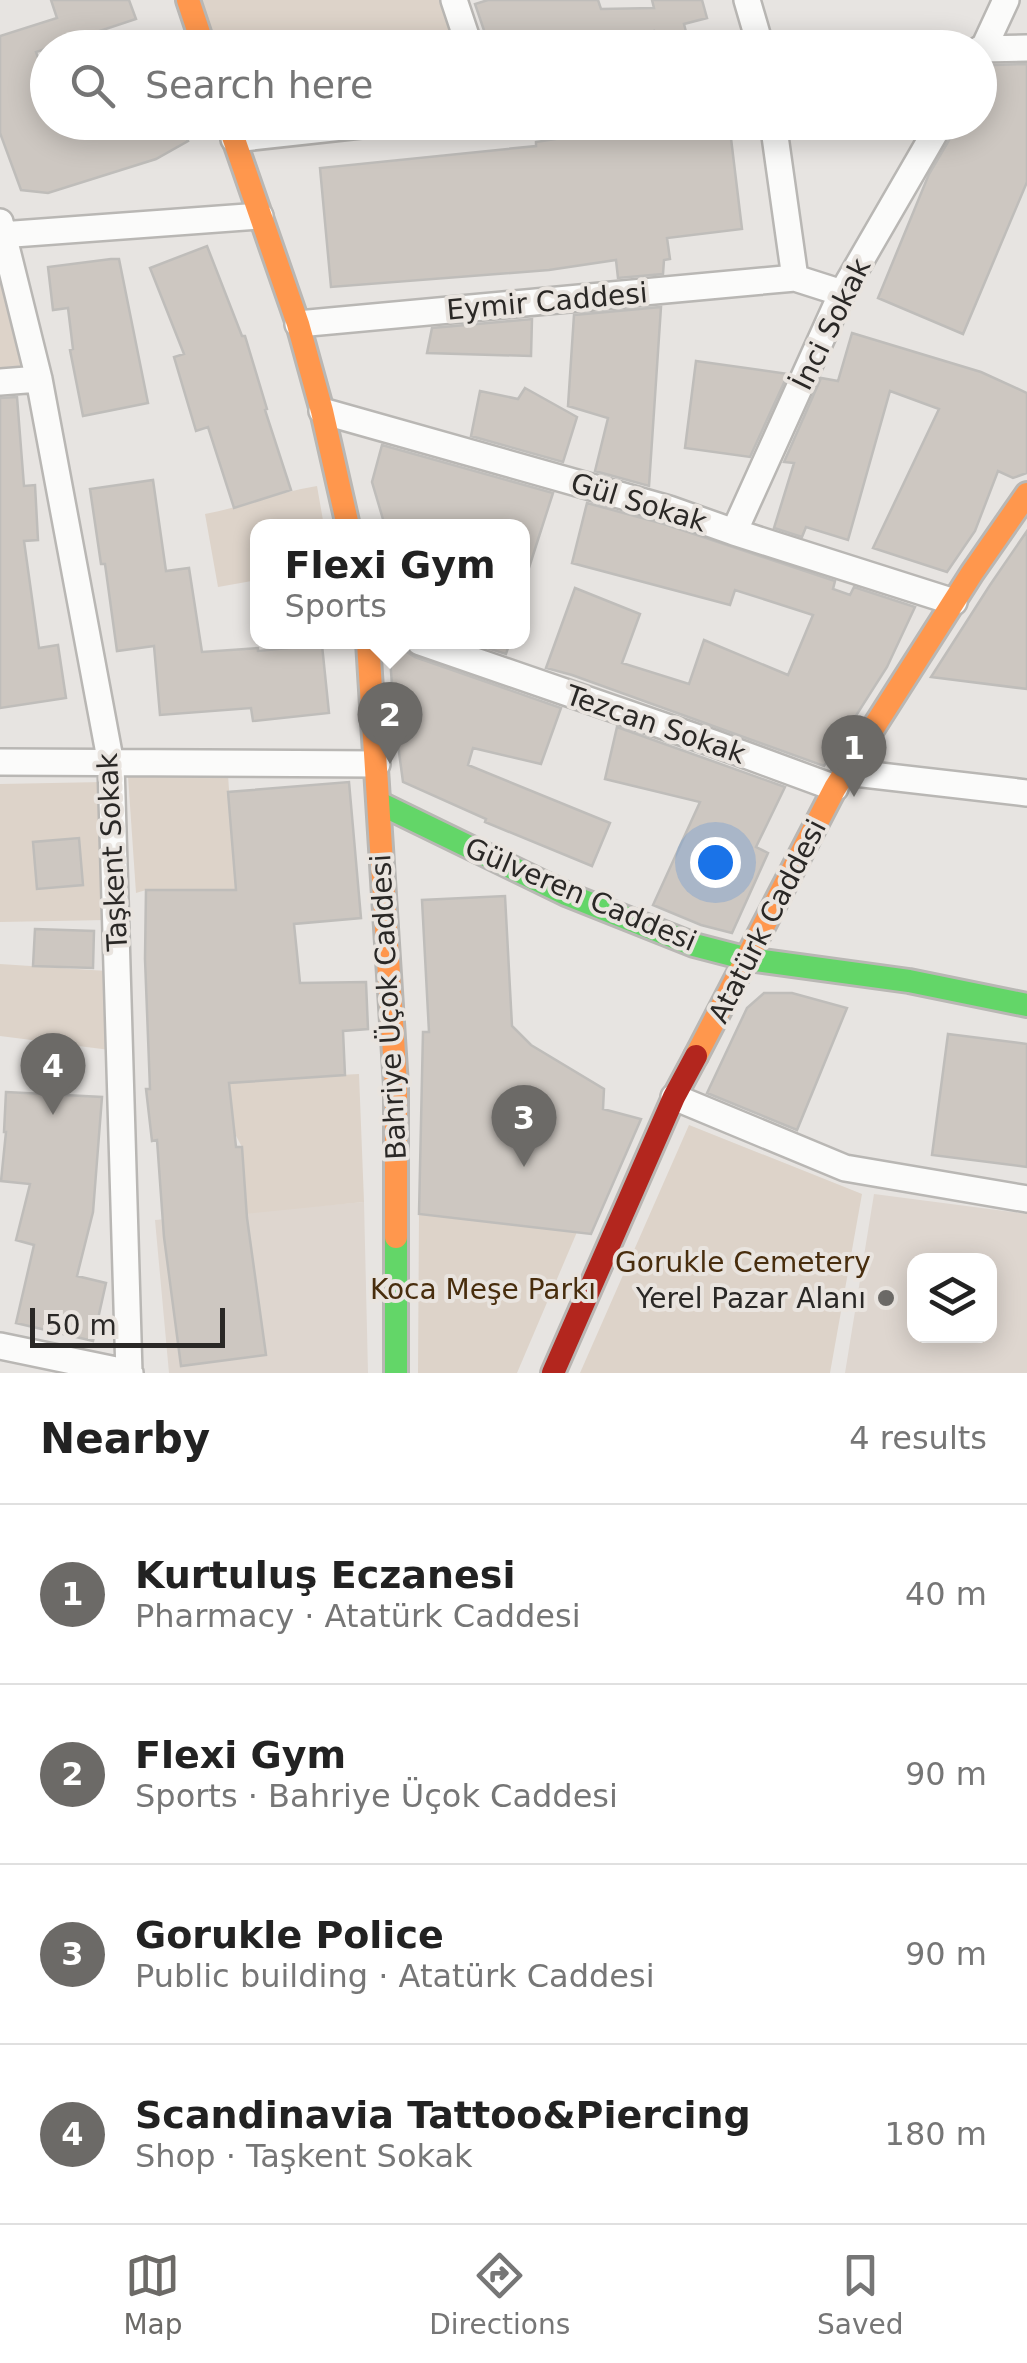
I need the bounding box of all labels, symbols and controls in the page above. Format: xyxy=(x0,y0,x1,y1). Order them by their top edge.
search box xyxy=(30,30,997,140)
icon: search xyxy=(65,58,120,113)
text: Search here xyxy=(145,63,373,107)
street label: İnci Sokak xyxy=(785,252,878,395)
street label: Eymir Caddesi xyxy=(445,276,649,327)
street label: Gül Sokak xyxy=(567,466,711,539)
popup xyxy=(250,519,530,649)
text: Flexi Gym xyxy=(284,543,496,587)
text: Sports xyxy=(284,587,387,625)
street label: Tezcan Sokak xyxy=(561,678,751,771)
pin: 2 xyxy=(358,682,422,764)
pin: 1 xyxy=(822,714,886,797)
street label: Taşkent Sokak xyxy=(91,751,134,953)
street label: Atatürk Caddesi xyxy=(702,814,833,1029)
street label: Gülveren Caddesi xyxy=(460,831,701,958)
your location xyxy=(690,837,741,888)
street label: Bahriye Üçok Caddesi xyxy=(363,853,413,1161)
pin: 4 xyxy=(20,1032,86,1115)
pin: 3 xyxy=(492,1084,556,1167)
park label: Gorukle Cemetery xyxy=(615,1246,871,1279)
map controls xyxy=(907,1253,997,1343)
button: layers xyxy=(907,1253,997,1343)
park label: Koca Meşe Parkı xyxy=(370,1273,596,1306)
place label: Yerel Pazar Alanı xyxy=(635,1282,866,1315)
marker: Yerel Pazar Alanı xyxy=(875,1287,897,1309)
scale bar xyxy=(30,1303,225,1348)
text: 50 m xyxy=(45,1309,117,1342)
text: Nearby xyxy=(40,1414,210,1463)
text: 4 results xyxy=(849,1419,987,1457)
text: Kurtuluş Eczanesi xyxy=(135,1553,515,1597)
text: 1 xyxy=(61,1575,84,1613)
text: 40 m xyxy=(905,1575,987,1613)
text: Pharmacy · Atatürk Caddesi xyxy=(135,1597,581,1635)
text: Flexi Gym xyxy=(135,1733,346,1777)
text: 2 xyxy=(61,1755,84,1793)
text: 90 m xyxy=(905,1755,987,1793)
text: Sports · Bahriye Üçok Caddesi xyxy=(135,1777,618,1815)
text: Gorukle Police xyxy=(135,1913,444,1957)
text: 3 xyxy=(61,1935,84,1973)
text: 90 m xyxy=(905,1935,987,1973)
text: Public building · Atatürk Caddesi xyxy=(135,1957,655,1995)
text: Scandinavia Tattoo&Piercing xyxy=(135,2093,751,2137)
text: 4 xyxy=(61,2115,84,2153)
text: 180 m xyxy=(885,2115,987,2153)
text: Shop · Taşkent Sokak xyxy=(135,2137,473,2175)
tab: Map xyxy=(123,2248,182,2341)
tab: Directions xyxy=(429,2248,570,2341)
tab: Saved xyxy=(817,2248,904,2341)

